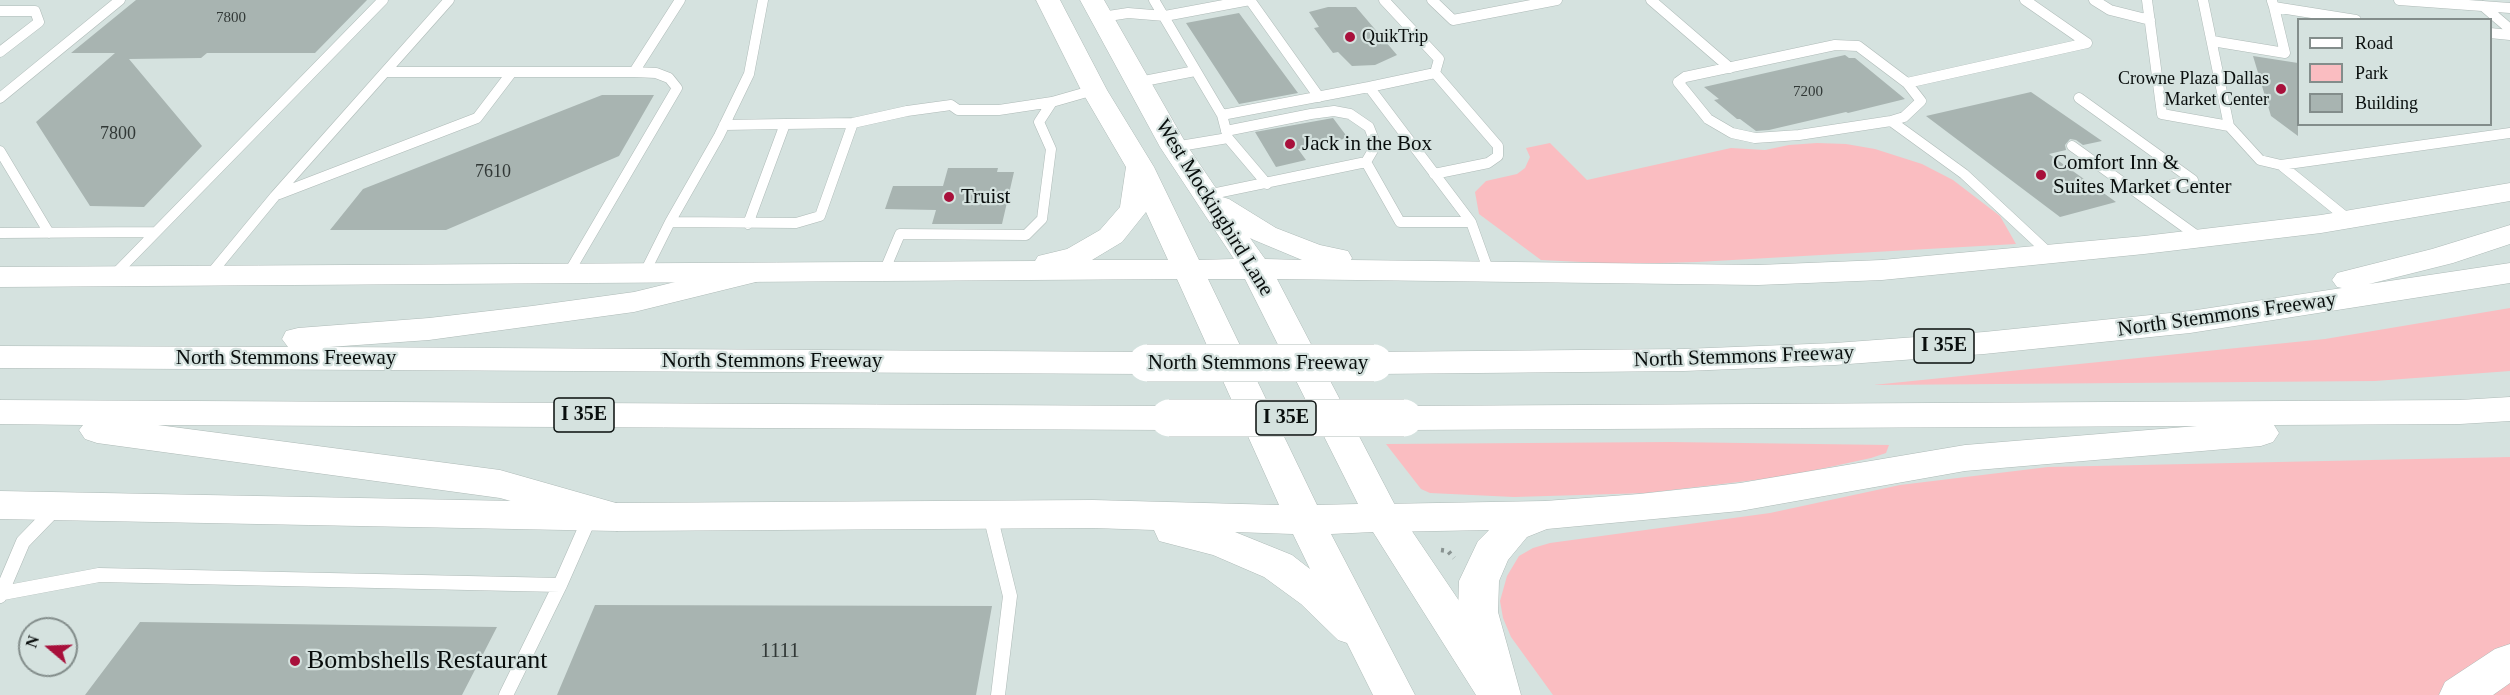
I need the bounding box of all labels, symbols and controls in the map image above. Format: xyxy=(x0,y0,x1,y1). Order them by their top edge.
house number: 7800 xyxy=(216,9,246,27)
legend xyxy=(2297,18,2492,126)
place label: QuikTrip xyxy=(1362,26,1428,48)
marker: QuikTrip xyxy=(1343,30,1357,44)
text: Road xyxy=(2355,33,2393,53)
text: Park xyxy=(2355,63,2388,83)
place label: Crowne Plaza Dallas Market Center xyxy=(2118,68,2269,110)
marker: Crowne Plaza Dallas Market Center xyxy=(2274,82,2288,96)
house number: 7200 xyxy=(1793,83,1823,101)
text: Building xyxy=(2355,93,2418,113)
street label: West Mockingbird Lane xyxy=(1149,115,1279,301)
house number: 7800 xyxy=(100,123,136,145)
place label: Jack in the Box xyxy=(1302,131,1432,157)
marker: Jack in the Box xyxy=(1283,137,1297,151)
place label: Comfort Inn & Suites Market Center xyxy=(2053,150,2231,200)
house number: 7610 xyxy=(475,161,511,183)
marker: Comfort Inn & Suites Market Center xyxy=(2034,168,2048,182)
place label: Truist xyxy=(961,184,1010,210)
marker: Truist xyxy=(942,190,956,204)
street label: North Stemmons Freeway xyxy=(2116,287,2338,343)
road number: I 35E xyxy=(1914,329,1974,363)
street label: North Stemmons Freeway xyxy=(1633,341,1855,373)
street label: North Stemmons Freeway xyxy=(176,345,396,371)
street label: North Stemmons Freeway xyxy=(662,348,882,374)
street label: North Stemmons Freeway xyxy=(1148,350,1368,376)
road number: I 35E xyxy=(554,398,614,432)
road number: I 35E xyxy=(1256,401,1316,435)
north arrow xyxy=(18,617,78,677)
text: N xyxy=(22,633,42,650)
house number: 1111 xyxy=(760,638,800,664)
place label: Bombshells Restaurant xyxy=(307,645,547,677)
marker: Bombshells Restaurant xyxy=(288,654,302,668)

